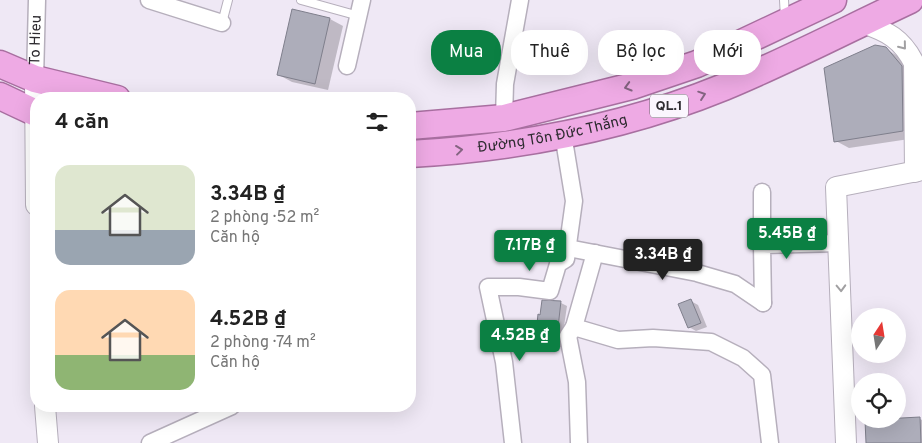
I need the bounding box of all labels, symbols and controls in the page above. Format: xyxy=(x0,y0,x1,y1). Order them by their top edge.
street label: To Hieu xyxy=(26,15,46,65)
chip: Mua xyxy=(431,30,501,75)
chip: Thuê xyxy=(511,30,588,75)
chip: Bộ lọc xyxy=(598,30,684,75)
chip: Mới xyxy=(694,30,761,75)
one-way arrow xyxy=(898,40,907,49)
one-way arrow xyxy=(623,81,632,92)
one-way arrow xyxy=(697,91,705,101)
road number: QL.1 xyxy=(650,94,688,118)
icon: filters xyxy=(363,108,391,136)
text: 4 căn xyxy=(55,109,109,136)
street label: Đường Tôn Đức Thắng xyxy=(476,110,629,158)
one-way arrow xyxy=(455,145,463,156)
text: 3.34B ₫ xyxy=(210,181,285,208)
icon: home xyxy=(95,185,155,245)
text: 2 phòng · 52 m² xyxy=(210,208,319,228)
pin: 5.45B ₫ xyxy=(741,218,833,260)
text: 5.45B ₫ xyxy=(758,224,816,244)
text: Căn hộ xyxy=(210,228,260,248)
pin: 7.17B ₫ xyxy=(484,230,576,272)
text: 7.17B ₫ xyxy=(505,236,555,256)
pin: 3.34B ₫ xyxy=(617,238,709,281)
text: 3.34B ₫ xyxy=(634,245,692,265)
one-way arrow xyxy=(835,284,846,292)
text: 4.52B ₫ xyxy=(210,306,286,333)
north arrow xyxy=(851,308,906,362)
map controls xyxy=(851,308,906,428)
icon: home xyxy=(95,310,155,370)
pin: 4.52B ₫ xyxy=(474,320,566,362)
text: 4.52B ₫ xyxy=(491,326,549,346)
text: 2 phòng · 74 m² xyxy=(210,333,316,353)
text: Căn hộ xyxy=(210,353,260,373)
button: locate xyxy=(851,373,906,428)

